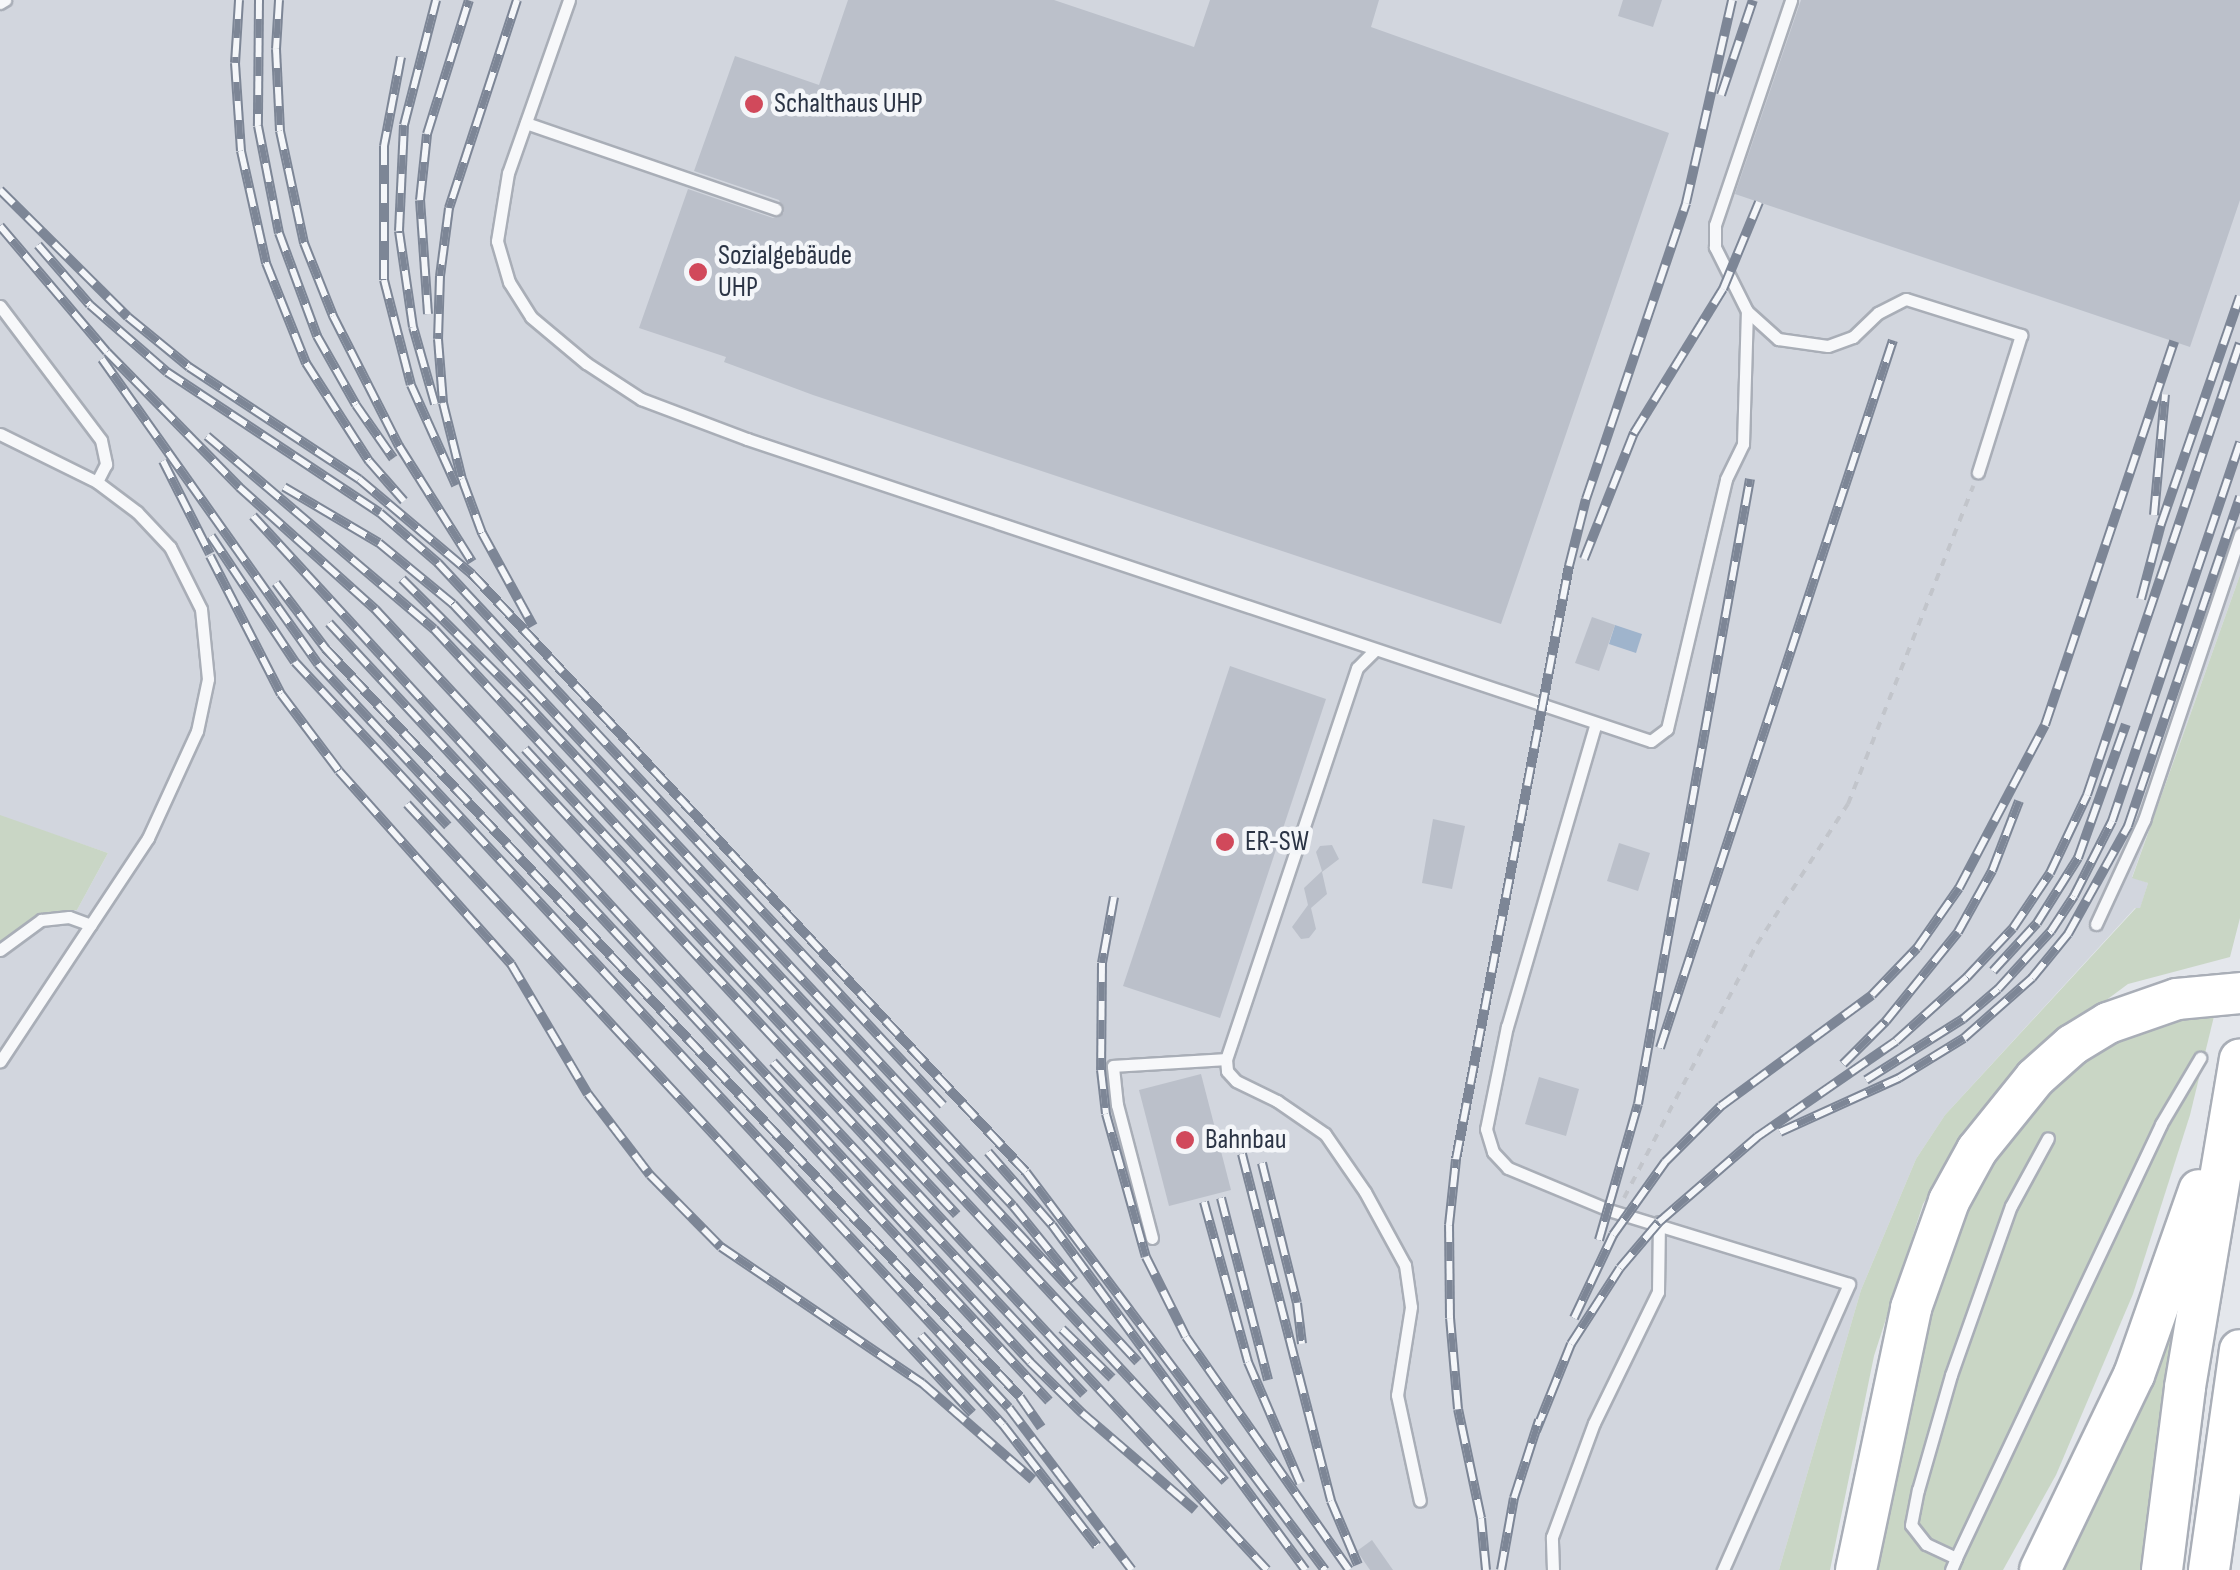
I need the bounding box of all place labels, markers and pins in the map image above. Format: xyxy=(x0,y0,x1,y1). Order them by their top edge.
place label: Schalthaus UHP xyxy=(774,87,923,121)
marker: Schalthaus UHP xyxy=(743,93,765,115)
place label: Sozialgebäude UHP xyxy=(718,239,852,305)
marker: Sozialgebäude UHP xyxy=(687,261,709,283)
place label: ER-SW xyxy=(1245,825,1309,859)
marker: ER-SW xyxy=(1214,831,1236,853)
place label: Bahnbau xyxy=(1205,1123,1286,1157)
marker: Bahnbau xyxy=(1174,1129,1196,1151)

